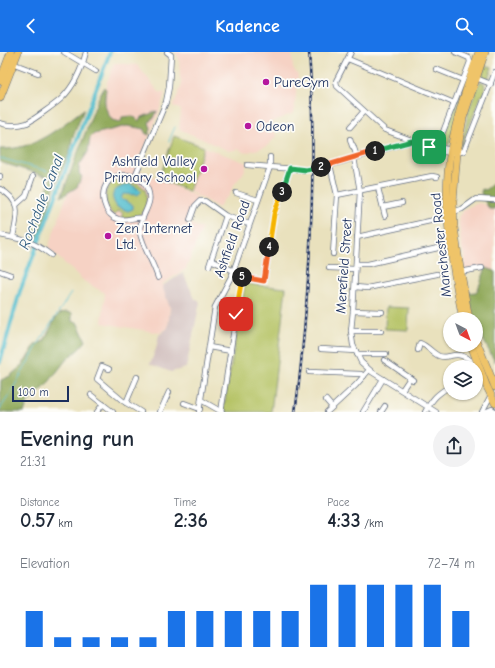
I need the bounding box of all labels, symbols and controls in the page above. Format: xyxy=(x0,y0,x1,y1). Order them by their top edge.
icon: back xyxy=(20,15,42,37)
icon: search xyxy=(453,15,475,37)
text: Kadence xyxy=(215,16,280,37)
place label: PureGym xyxy=(274,74,329,91)
marker: PureGym xyxy=(261,77,271,87)
place label: Odeon xyxy=(256,118,295,135)
marker: Odeon xyxy=(243,121,253,131)
pin xyxy=(412,130,446,164)
icon: arrive xyxy=(418,136,440,158)
pin: 1 xyxy=(365,141,385,161)
text: 1 xyxy=(373,144,377,157)
water label: Rochdale Canal xyxy=(15,151,68,252)
place label: Ashfield Valley Primary School xyxy=(104,153,197,186)
pin: 2 xyxy=(311,157,331,177)
text: 2 xyxy=(318,160,324,173)
marker: Ashfield Valley Primary School xyxy=(199,164,209,174)
pin: 3 xyxy=(272,182,292,202)
text: 3 xyxy=(279,185,285,198)
street label: Manchester Road xyxy=(427,192,455,298)
street label: Ashfield Road xyxy=(210,198,254,280)
street label: Merefield Street xyxy=(332,217,356,314)
place label: Zen Internet Ltd. xyxy=(116,220,193,253)
marker: Zen Internet Ltd. xyxy=(103,231,113,241)
pin: 4 xyxy=(259,237,279,257)
text: 4 xyxy=(266,240,272,253)
pin: 5 xyxy=(232,267,252,287)
text: 5 xyxy=(239,270,245,283)
pin xyxy=(219,297,253,331)
icon: check xyxy=(225,303,247,325)
north arrow xyxy=(443,312,483,352)
map controls xyxy=(443,312,483,400)
button: layers xyxy=(443,360,483,400)
scale bar xyxy=(12,384,69,403)
text: 100 m xyxy=(18,386,49,399)
button: share xyxy=(433,425,475,467)
text: Evening run xyxy=(20,426,134,452)
text: 21:31 xyxy=(20,454,46,469)
text: Distance xyxy=(20,496,59,509)
text: Time xyxy=(174,496,197,509)
text: Pace xyxy=(327,496,350,509)
text: 0.57 xyxy=(20,509,55,532)
text: 2:36 xyxy=(174,509,208,532)
text: 4:33 xyxy=(327,509,361,532)
text: km xyxy=(55,517,73,530)
text: /km xyxy=(361,517,383,530)
text: Elevation xyxy=(20,556,70,571)
text: 72–74 m xyxy=(428,556,475,571)

